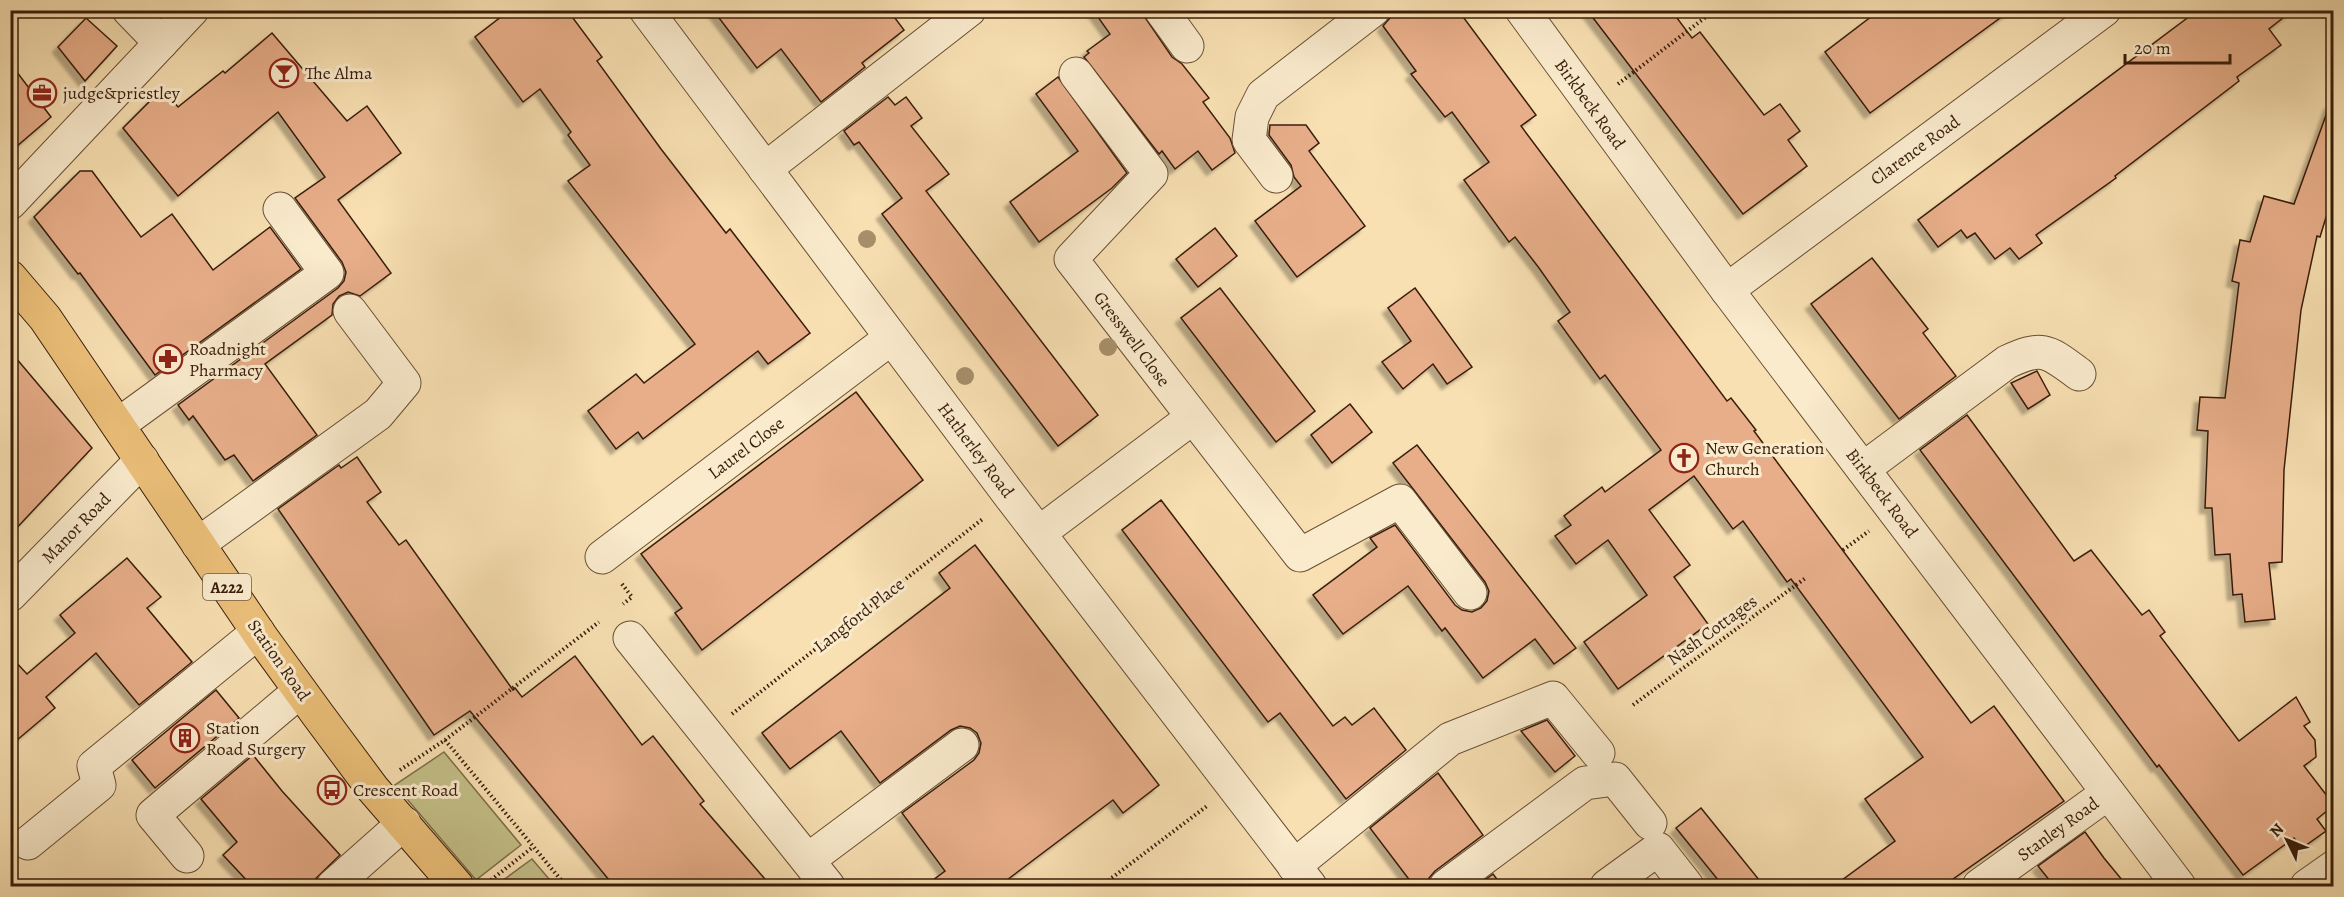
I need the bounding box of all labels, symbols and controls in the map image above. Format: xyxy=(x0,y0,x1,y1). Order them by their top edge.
scale bar xyxy=(2125,27,2230,65)
text: 20 m xyxy=(2134,36,2171,60)
street label: Birkbeck Road xyxy=(1549,54,1631,154)
bar icon: The Alma xyxy=(268,57,300,89)
place label: The Alma xyxy=(305,61,373,85)
office icon: judge&priestley xyxy=(26,77,58,109)
place label: judge&priestley xyxy=(63,81,181,105)
street label: Clarence Road xyxy=(1865,109,1965,191)
street label: Gresswell Close xyxy=(1088,286,1176,392)
place label: Roadnight Pharmacy xyxy=(189,337,266,382)
pharmacy icon: Roadnight Pharmacy xyxy=(152,343,184,375)
street label: Hatherley Road xyxy=(932,397,1020,503)
street label: Laurel Close xyxy=(703,411,789,485)
place label: New Generation Church xyxy=(1705,436,1825,481)
church icon: New Generation Church xyxy=(1668,442,1700,474)
street label: Birkbeck Road xyxy=(1840,443,1924,543)
street label: Manor Road xyxy=(36,487,116,569)
street label: Langford Place xyxy=(809,572,909,658)
road number: A222 xyxy=(203,574,251,600)
street label: Nash Cottages xyxy=(1662,589,1762,671)
street label: Station Road xyxy=(242,614,316,706)
place label: Station Road Surgery xyxy=(206,716,306,761)
building icon: Station Road Surgery xyxy=(169,722,201,754)
bus stop icon: Crescent Road xyxy=(316,774,348,806)
place label: Crescent Road xyxy=(353,778,459,802)
street label: Stanley Road xyxy=(2012,791,2104,867)
north arrow xyxy=(2257,810,2317,870)
text: N xyxy=(2265,818,2289,842)

